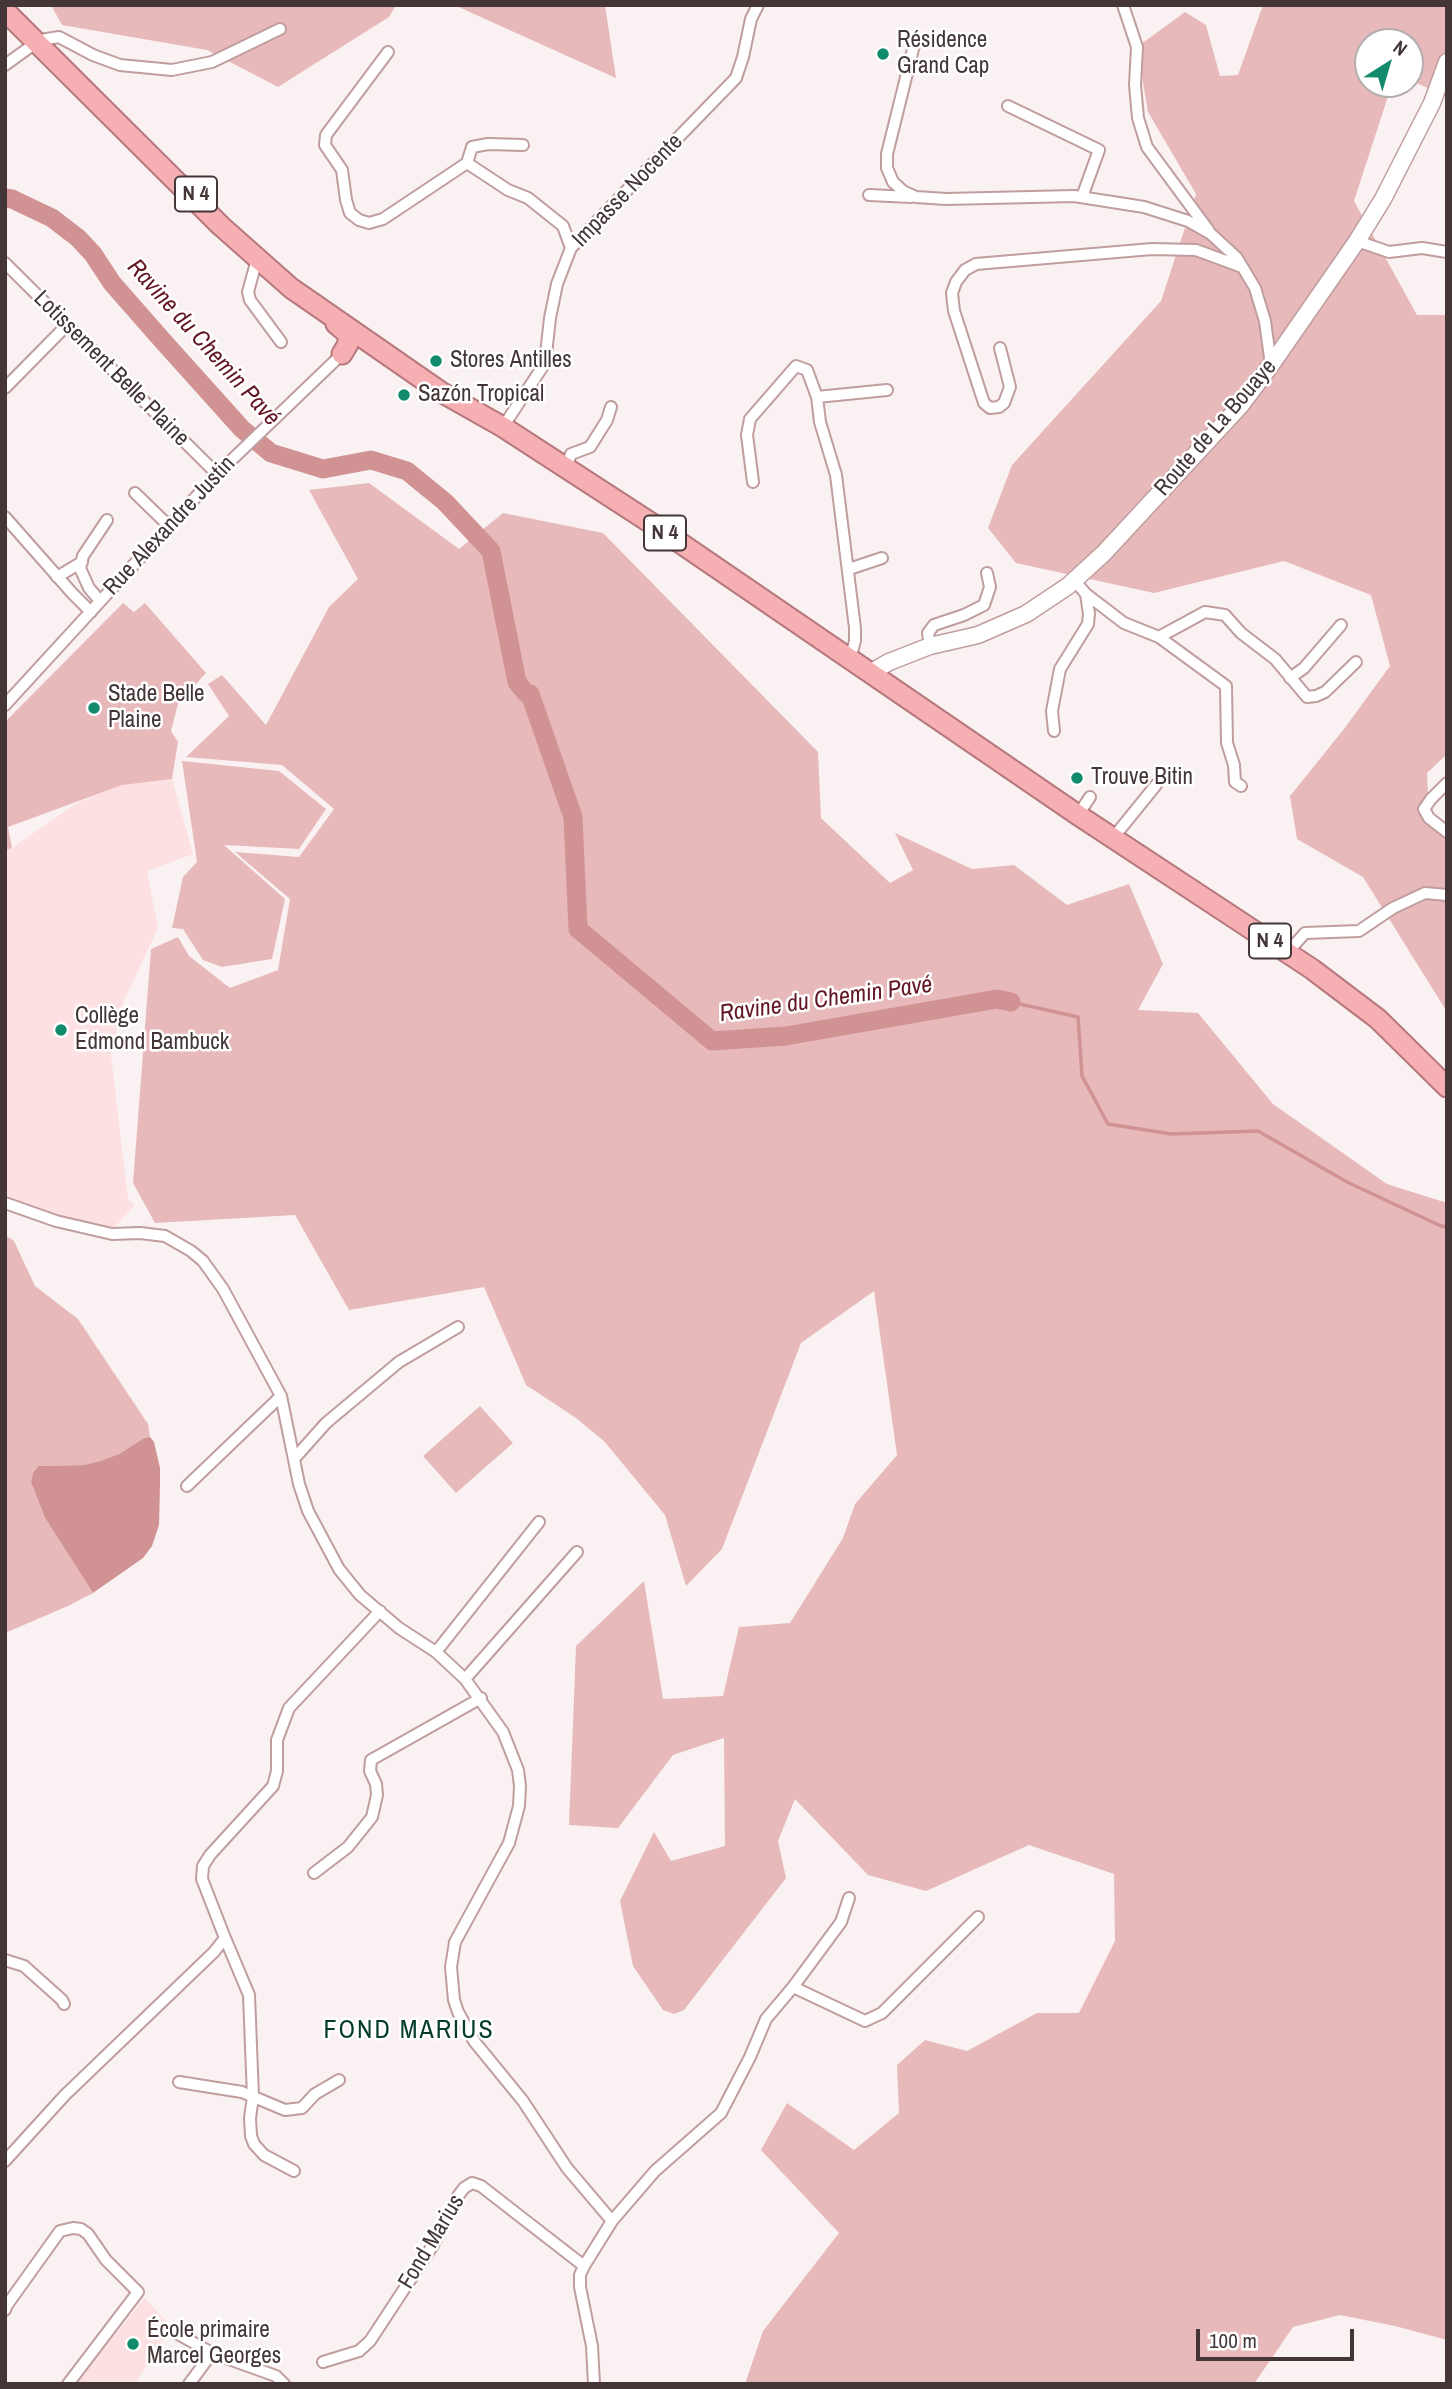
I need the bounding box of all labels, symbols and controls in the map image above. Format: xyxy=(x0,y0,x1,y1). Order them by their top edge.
place label: Résidence Grand Cap xyxy=(897,27,989,81)
north arrow xyxy=(1354,28,1424,98)
text: N xyxy=(1388,34,1413,62)
marker: Résidence Grand Cap xyxy=(875,46,891,62)
street label: Impasse Nocente xyxy=(567,129,689,253)
road number: N 4 xyxy=(175,176,217,212)
water label: Ravine du Chemin Pavé xyxy=(121,254,285,432)
street label: Lotissement Belle Plaine xyxy=(27,285,195,453)
place label: Stores Antilles xyxy=(450,347,572,375)
marker: Stores Antilles xyxy=(428,353,444,369)
street label: Route de La Bouaye xyxy=(1149,354,1283,502)
place label: Sazón Tropical xyxy=(418,381,544,409)
marker: Sazón Tropical xyxy=(396,387,412,403)
street label: Rue Alexandre Justin xyxy=(98,451,242,601)
road number: N 4 xyxy=(644,516,686,550)
place label: Stade Belle Plaine xyxy=(108,681,204,735)
marker: Stade Belle Plaine xyxy=(86,700,102,716)
place label: Trouve Bitin xyxy=(1091,764,1193,792)
marker: Trouve Bitin xyxy=(1069,770,1085,786)
road number: N 4 xyxy=(1249,923,1291,958)
water label: Ravine du Chemin Pavé xyxy=(718,971,934,1029)
place label: Collège Edmond Bambuck xyxy=(75,1003,229,1057)
marker: Collège Edmond Bambuck xyxy=(53,1022,69,1038)
district label: FOND MARIUS xyxy=(325,2015,493,2047)
street label: Fond Marius xyxy=(393,2190,471,2294)
scale bar xyxy=(1200,2316,1358,2360)
place label: École primaire Marcel Georges xyxy=(147,2317,281,2371)
text: 100 m xyxy=(1209,2326,1257,2355)
marker: École primaire Marcel Georges xyxy=(125,2336,141,2352)

